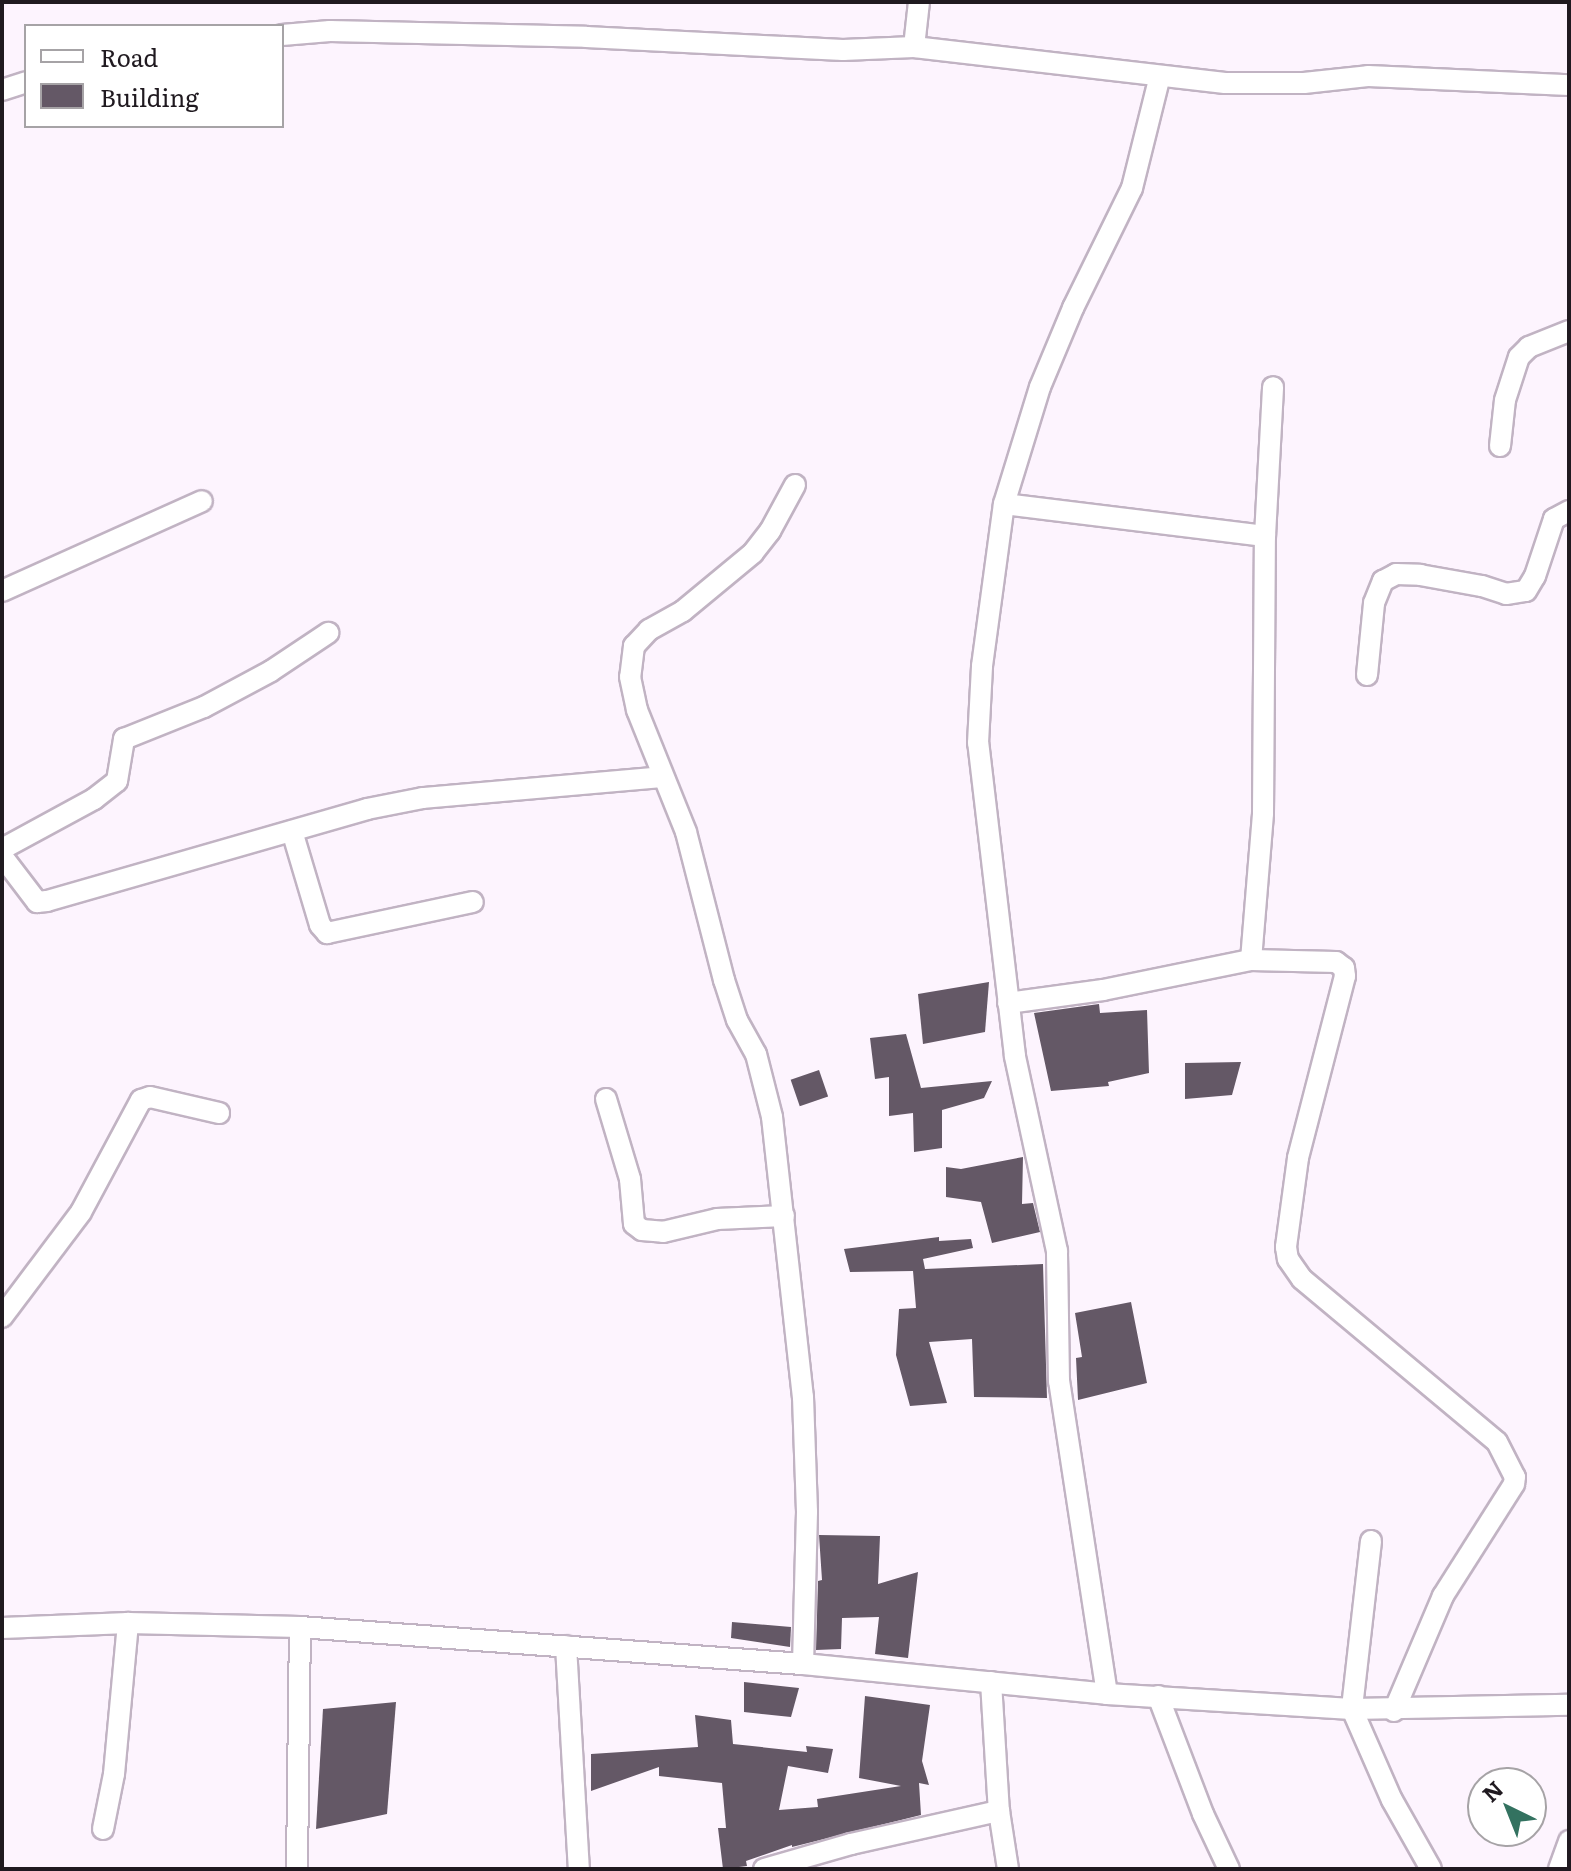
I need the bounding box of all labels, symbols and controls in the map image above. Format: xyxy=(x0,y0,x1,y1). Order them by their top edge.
legend xyxy=(24,24,284,128)
text: Road xyxy=(100,39,158,74)
text: Building xyxy=(100,79,199,114)
north arrow xyxy=(1467,1767,1547,1847)
text: N xyxy=(1474,1772,1510,1809)

